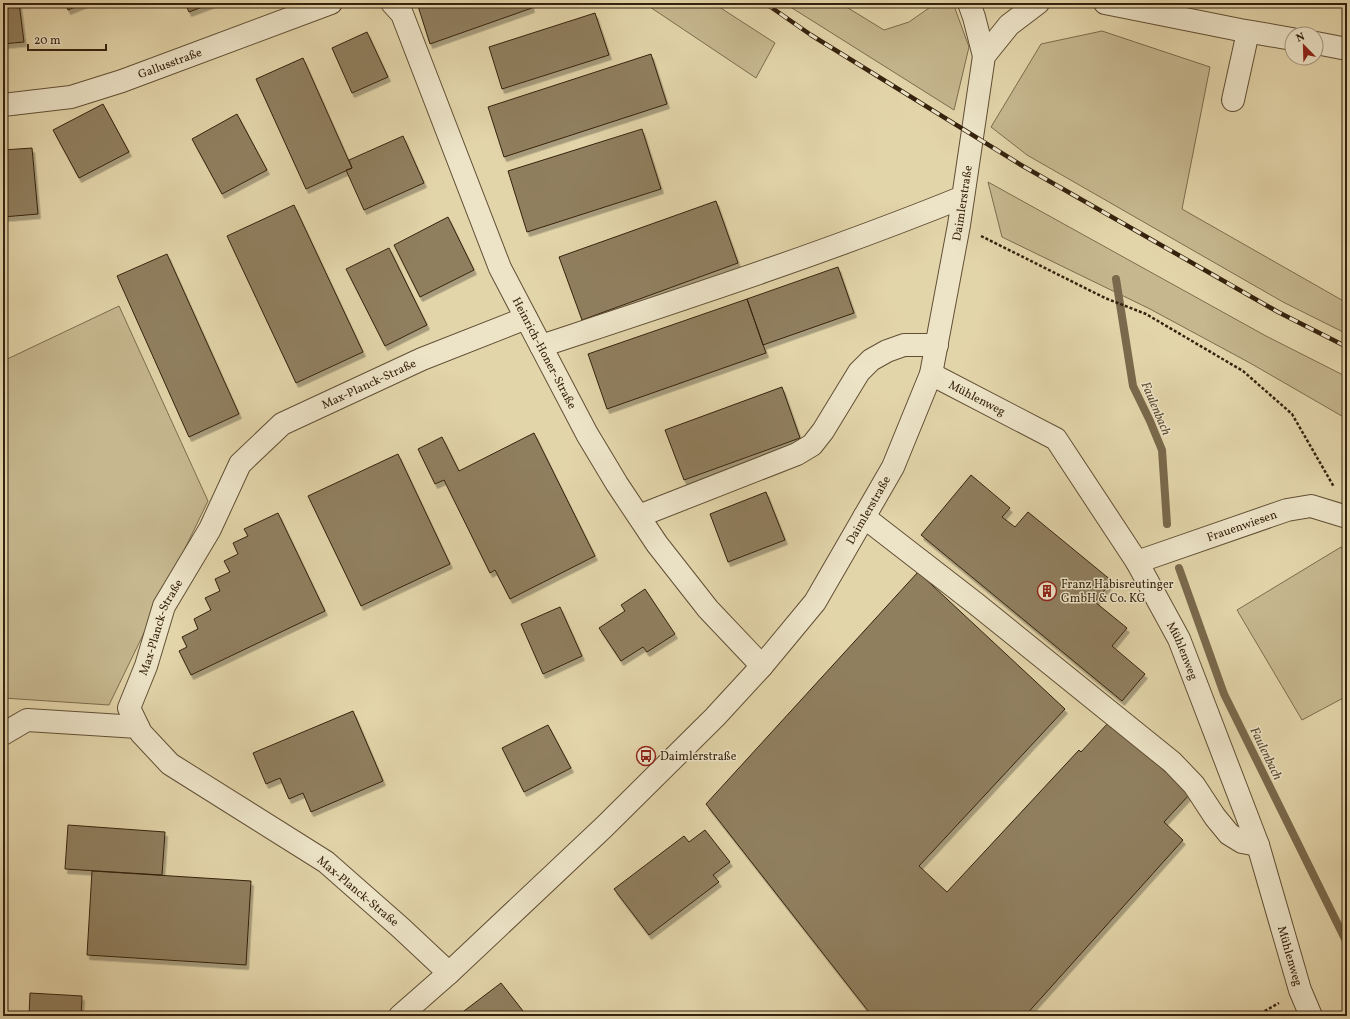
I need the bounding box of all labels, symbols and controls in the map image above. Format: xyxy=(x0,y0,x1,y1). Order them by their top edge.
scale bar xyxy=(28,26,106,52)
north arrow xyxy=(1284,26,1324,66)
text: N xyxy=(1294,30,1307,47)
text: 20 m xyxy=(34,33,61,49)
street label: Gallusstraße xyxy=(136,45,205,83)
street label: Daimlerstraße xyxy=(949,164,977,243)
street label: Heinrich-Honer-Straße xyxy=(508,295,580,412)
street label: Max-Planck-Straße xyxy=(319,356,419,413)
street label: Mühlenweg xyxy=(946,378,1008,420)
water label: Faulenbach xyxy=(1136,379,1175,439)
street label: Daimlerstraße xyxy=(843,473,895,548)
street label: Frauenwiesen xyxy=(1205,507,1279,546)
street label: Max-Planck-Straße xyxy=(136,576,187,678)
place label: Franz Habisreutinger GmbH & Co. KG xyxy=(1061,577,1174,607)
building icon: Franz Habisreutinger GmbH & Co. KG xyxy=(1036,580,1058,602)
street label: Mühlenweg xyxy=(1162,619,1201,682)
water label: Faulenbach xyxy=(1245,724,1286,784)
bus stop icon: Daimlerstraße xyxy=(635,745,657,767)
place label: Daimlerstraße xyxy=(660,749,737,765)
street label: Max-Planck-Straße xyxy=(313,853,402,931)
street label: Mühlenweg xyxy=(1273,924,1305,988)

